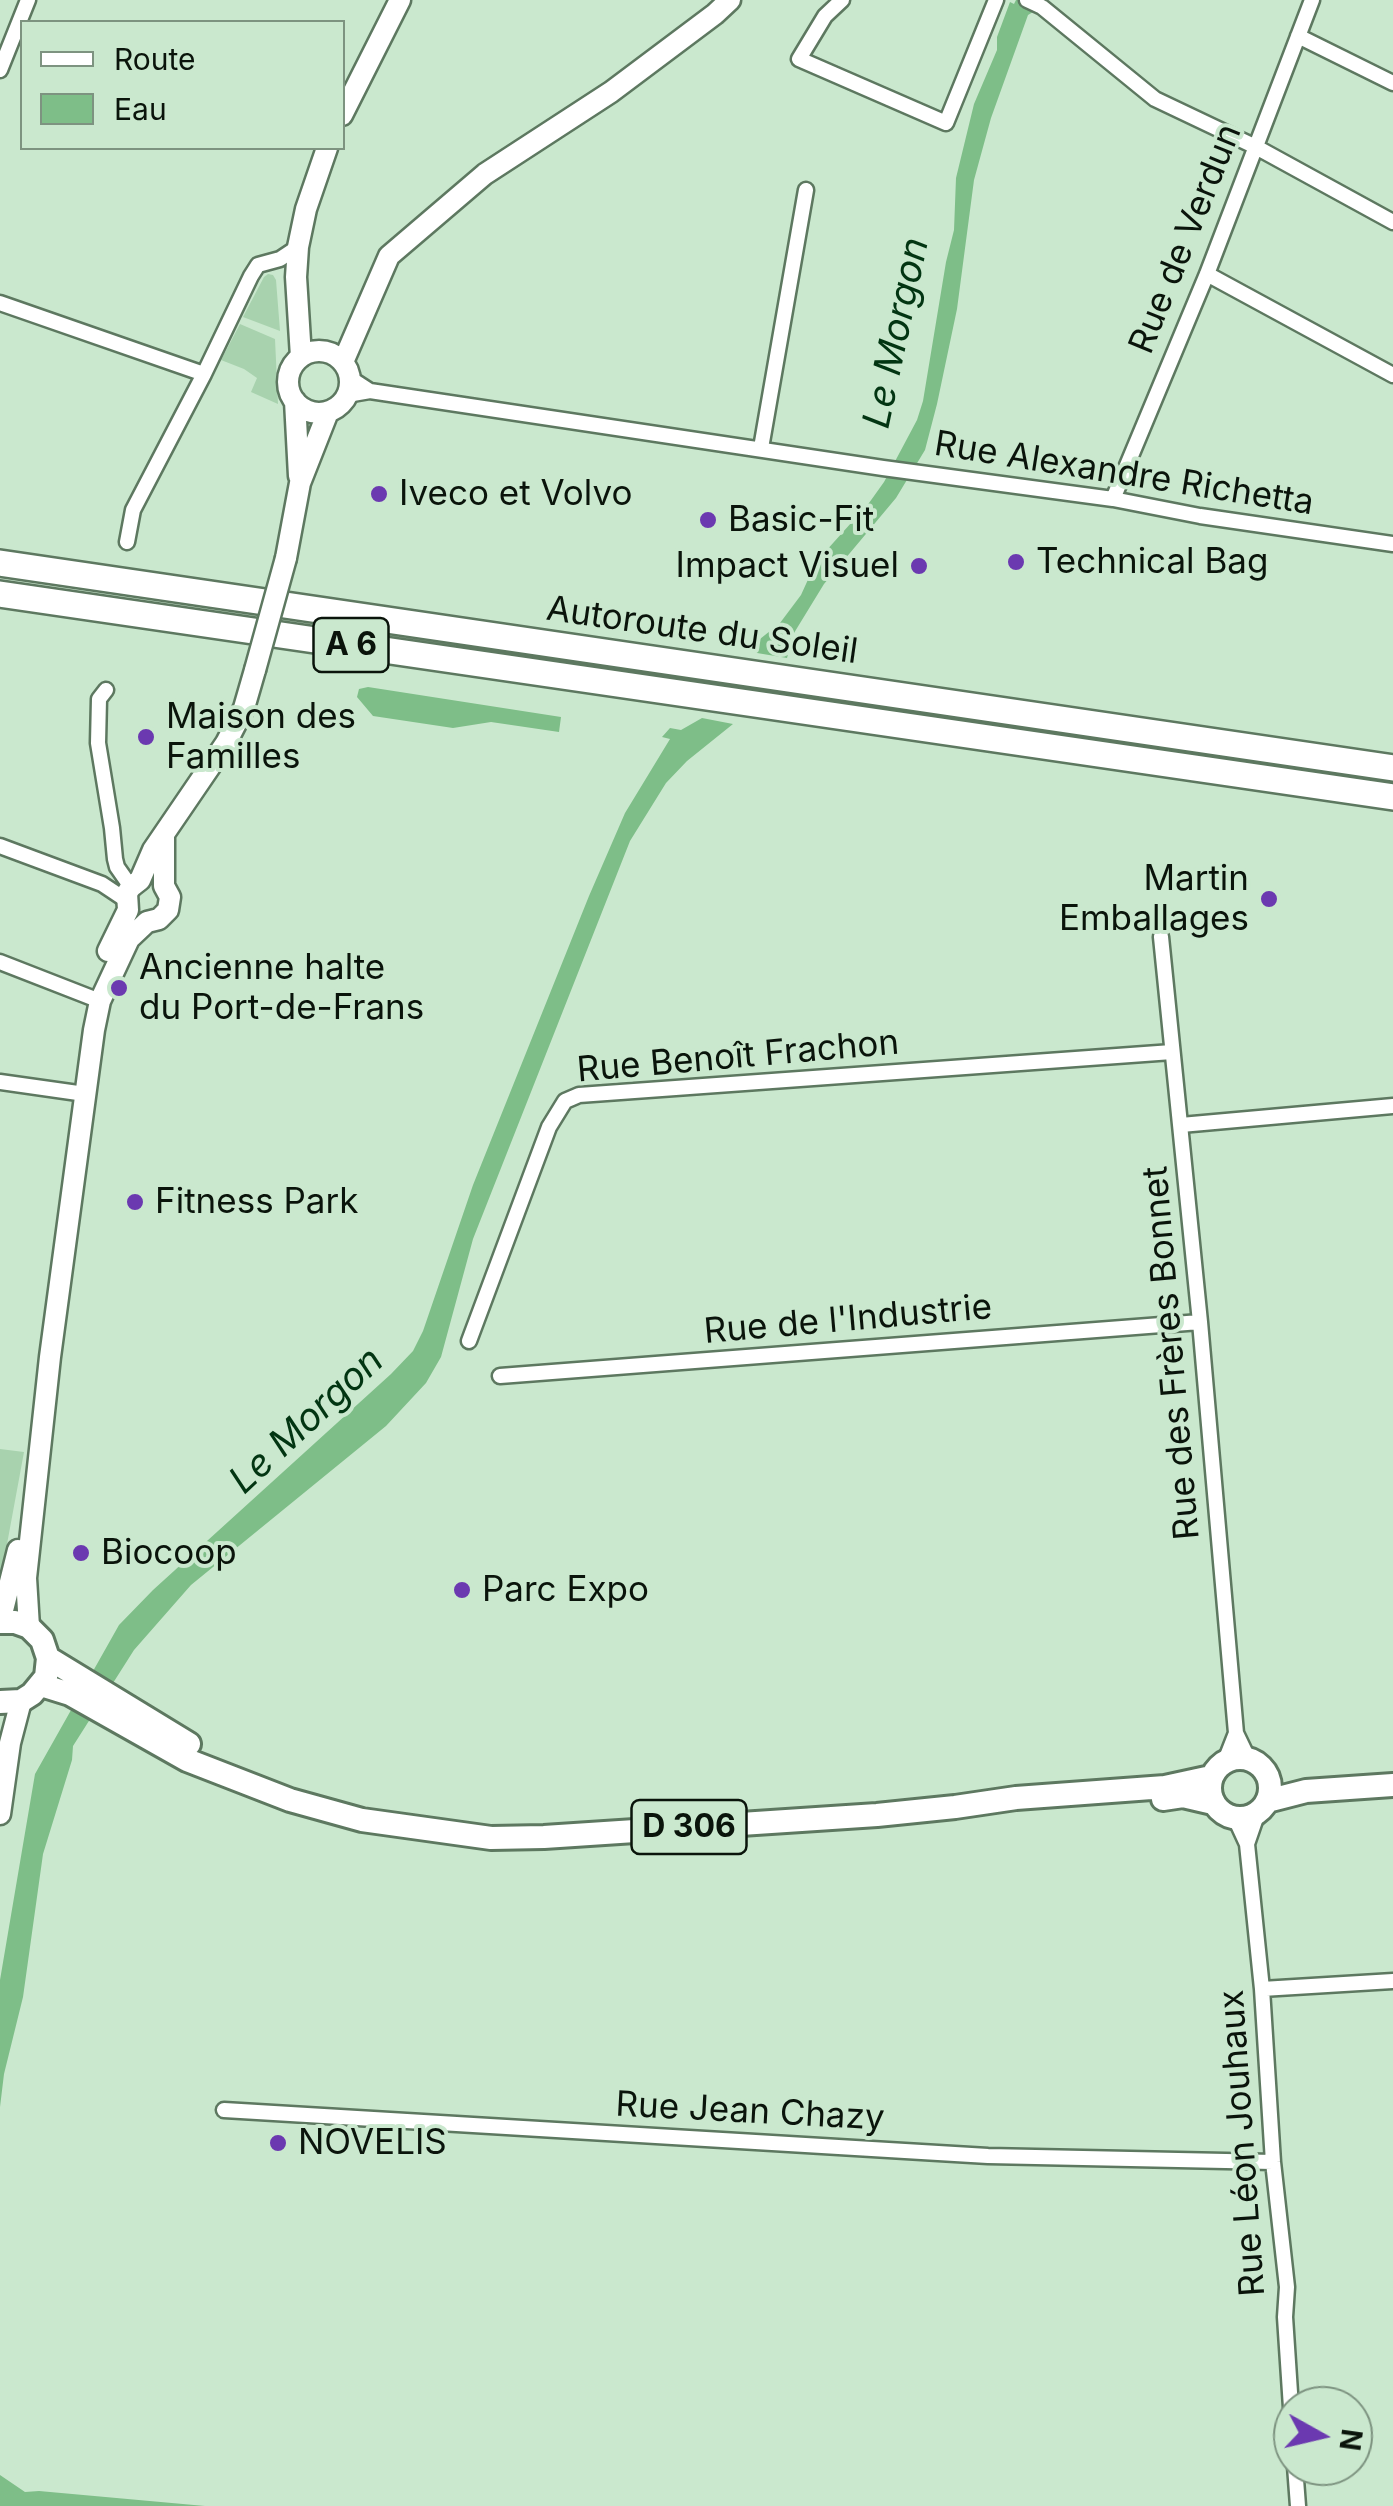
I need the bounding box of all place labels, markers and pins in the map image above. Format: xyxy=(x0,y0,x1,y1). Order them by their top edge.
place label: Iveco et Volvo xyxy=(399,473,632,515)
marker: Iveco et Volvo xyxy=(368,483,390,505)
place label: Basic-Fit xyxy=(728,499,874,541)
marker: Basic-Fit xyxy=(697,509,719,531)
place label: Technical Bag xyxy=(1036,541,1268,583)
place label: Impact Visuel xyxy=(676,545,899,587)
marker: Technical Bag xyxy=(1005,551,1027,573)
marker: Impact Visuel xyxy=(908,555,930,577)
place label: Maison des Familles xyxy=(166,696,356,778)
marker: Maison des Familles xyxy=(135,726,157,748)
place label: Martin Emballages xyxy=(1059,858,1249,940)
marker: Martin Emballages xyxy=(1258,888,1280,910)
place label: Ancienne halte du Port-de-Frans xyxy=(139,947,424,1029)
marker: Ancienne halte du Port-de-Frans xyxy=(108,977,130,999)
place label: Fitness Park xyxy=(155,1181,358,1223)
marker: Fitness Park xyxy=(124,1191,146,1213)
place label: Biocoop xyxy=(101,1532,237,1574)
marker: Biocoop xyxy=(70,1542,92,1564)
place label: Parc Expo xyxy=(482,1569,649,1611)
marker: Parc Expo xyxy=(451,1579,473,1601)
place label: NOVELIS xyxy=(298,2122,447,2164)
marker: NOVELIS xyxy=(267,2132,289,2154)

